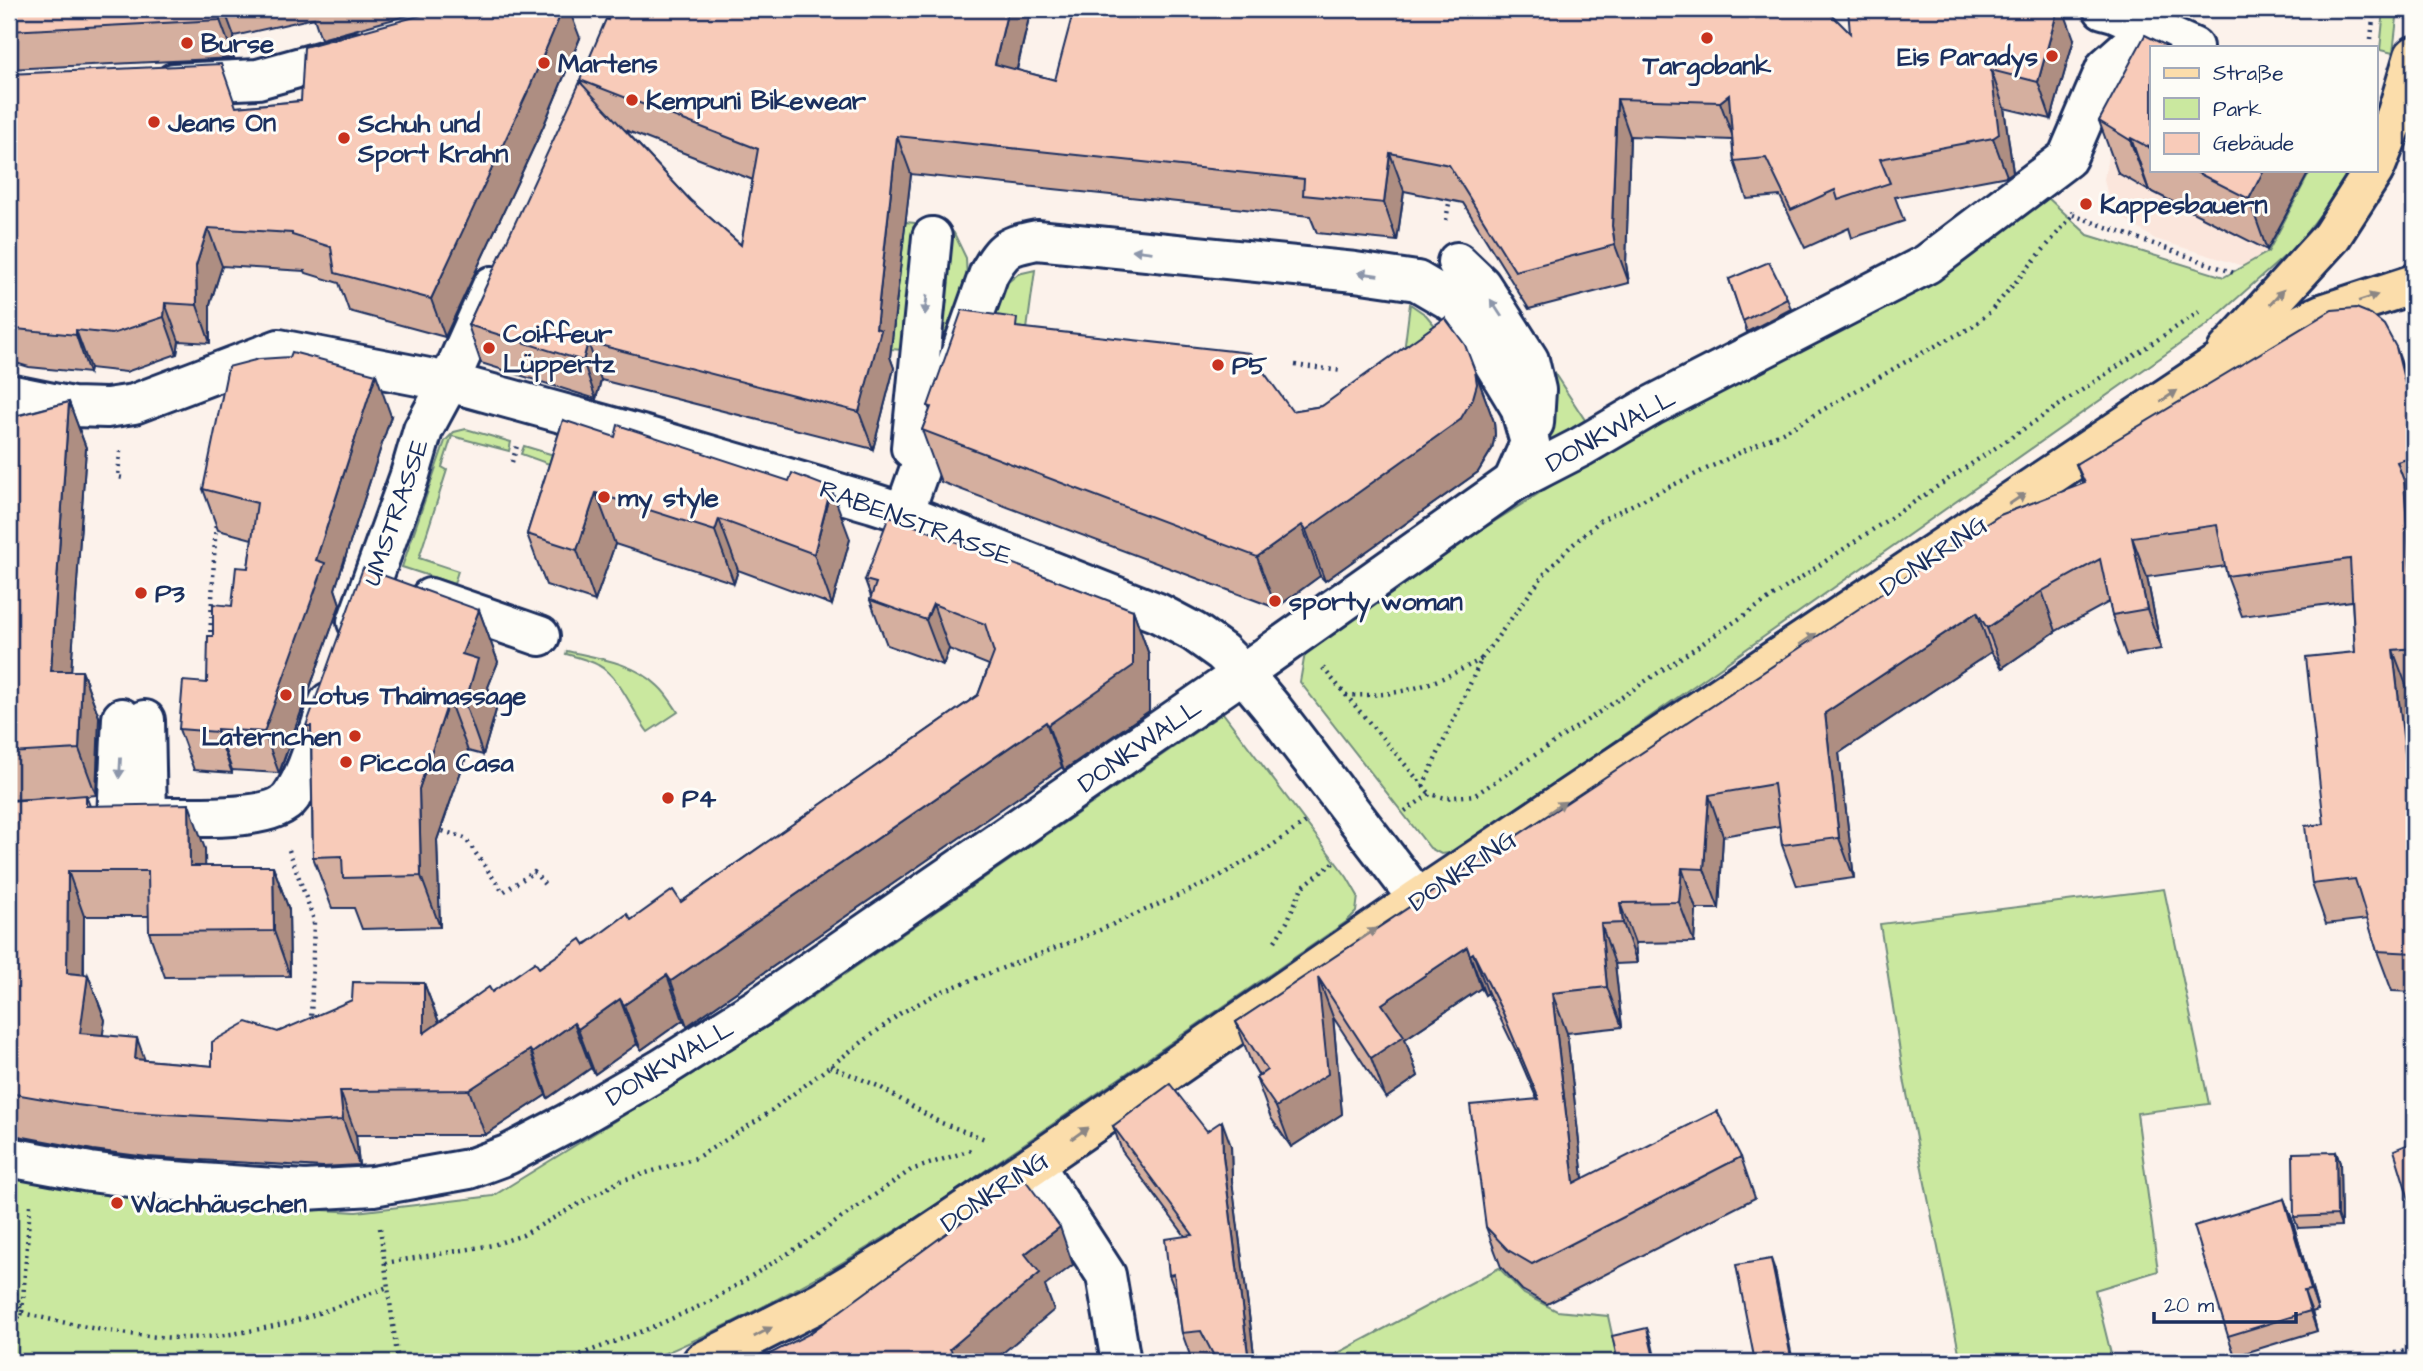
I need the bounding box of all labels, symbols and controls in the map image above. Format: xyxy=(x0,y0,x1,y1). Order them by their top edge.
place label: Burse xyxy=(201,26,274,62)
marker: Targobank xyxy=(1699,30,1715,46)
marker: Burse xyxy=(179,35,195,51)
place label: Eis Paradys xyxy=(1897,39,2038,78)
place label: Martens xyxy=(558,46,658,82)
legend xyxy=(2150,46,2378,172)
place label: Targobank xyxy=(1642,48,1772,87)
marker: Eis Paradys xyxy=(2044,48,2060,64)
marker: Martens xyxy=(536,55,552,71)
text: Straße xyxy=(2213,59,2284,88)
place label: Kempuni Bikewear xyxy=(646,83,867,119)
marker: Kempuni Bikewear xyxy=(624,92,640,108)
text: Park xyxy=(2213,95,2262,124)
place label: Jeans On xyxy=(167,105,276,141)
place label: Schuh und Sport Krahn xyxy=(357,106,508,172)
marker: Jeans On xyxy=(146,114,162,130)
text: Gebäude xyxy=(2213,129,2294,158)
marker: Schuh und Sport Krahn xyxy=(336,130,352,146)
place label: Kappesbauern xyxy=(2100,187,2267,223)
marker: Kappesbauern xyxy=(2078,196,2094,212)
one-way arrow xyxy=(1131,245,1153,256)
one-way arrow xyxy=(1357,268,1379,279)
one-way arrow xyxy=(2268,289,2284,306)
one-way arrow xyxy=(2358,292,2379,303)
one-way arrow xyxy=(920,294,931,316)
one-way arrow xyxy=(1490,299,1503,318)
place label: Coiffeur Lüppertz xyxy=(503,316,616,382)
marker: Coiffeur Lüppertz xyxy=(481,340,497,356)
place label: P5 xyxy=(1232,348,1268,384)
marker: P5 xyxy=(1210,357,1226,373)
street label: DONKWALL xyxy=(1539,380,1682,481)
one-way arrow xyxy=(2160,389,2178,403)
street label: UMSTRASSE xyxy=(354,434,438,591)
street label: RABENSTRASSE xyxy=(814,471,1017,574)
place label: my style xyxy=(618,480,719,519)
marker: my style xyxy=(596,489,612,505)
one-way arrow xyxy=(2008,492,2026,506)
street label: DONKRING xyxy=(1872,506,1995,605)
place label: P3 xyxy=(155,576,186,612)
place label: sporty woman xyxy=(1289,584,1463,623)
marker: P3 xyxy=(133,585,149,601)
marker: sporty woman xyxy=(1267,593,1283,609)
one-way arrow xyxy=(1798,633,1818,646)
place label: Lotus Thaimassage xyxy=(300,678,526,717)
marker: Lotus Thaimassage xyxy=(278,687,294,703)
street label: DONKWALL xyxy=(1071,690,1209,802)
place label: Laternchen xyxy=(201,719,341,755)
marker: Laternchen xyxy=(347,728,363,744)
place label: Piccola Casa xyxy=(360,745,514,781)
marker: Piccola Casa xyxy=(338,754,354,770)
one-way arrow xyxy=(114,757,125,779)
place label: P4 xyxy=(682,781,717,817)
marker: P4 xyxy=(660,790,676,806)
one-way arrow xyxy=(1547,801,1566,814)
street label: DONKRING xyxy=(1401,821,1524,920)
one-way arrow xyxy=(1359,927,1377,941)
street label: DONKWALL xyxy=(599,1010,740,1115)
one-way arrow xyxy=(1071,1126,1089,1140)
street label: DONKRING xyxy=(933,1142,1056,1241)
place label: Wachhäuschen xyxy=(130,1186,307,1222)
marker: Wachhäuschen xyxy=(109,1195,125,1211)
scale bar xyxy=(2154,1280,2295,1324)
text: 20 m xyxy=(2164,1291,2215,1320)
one-way arrow xyxy=(753,1327,773,1338)

